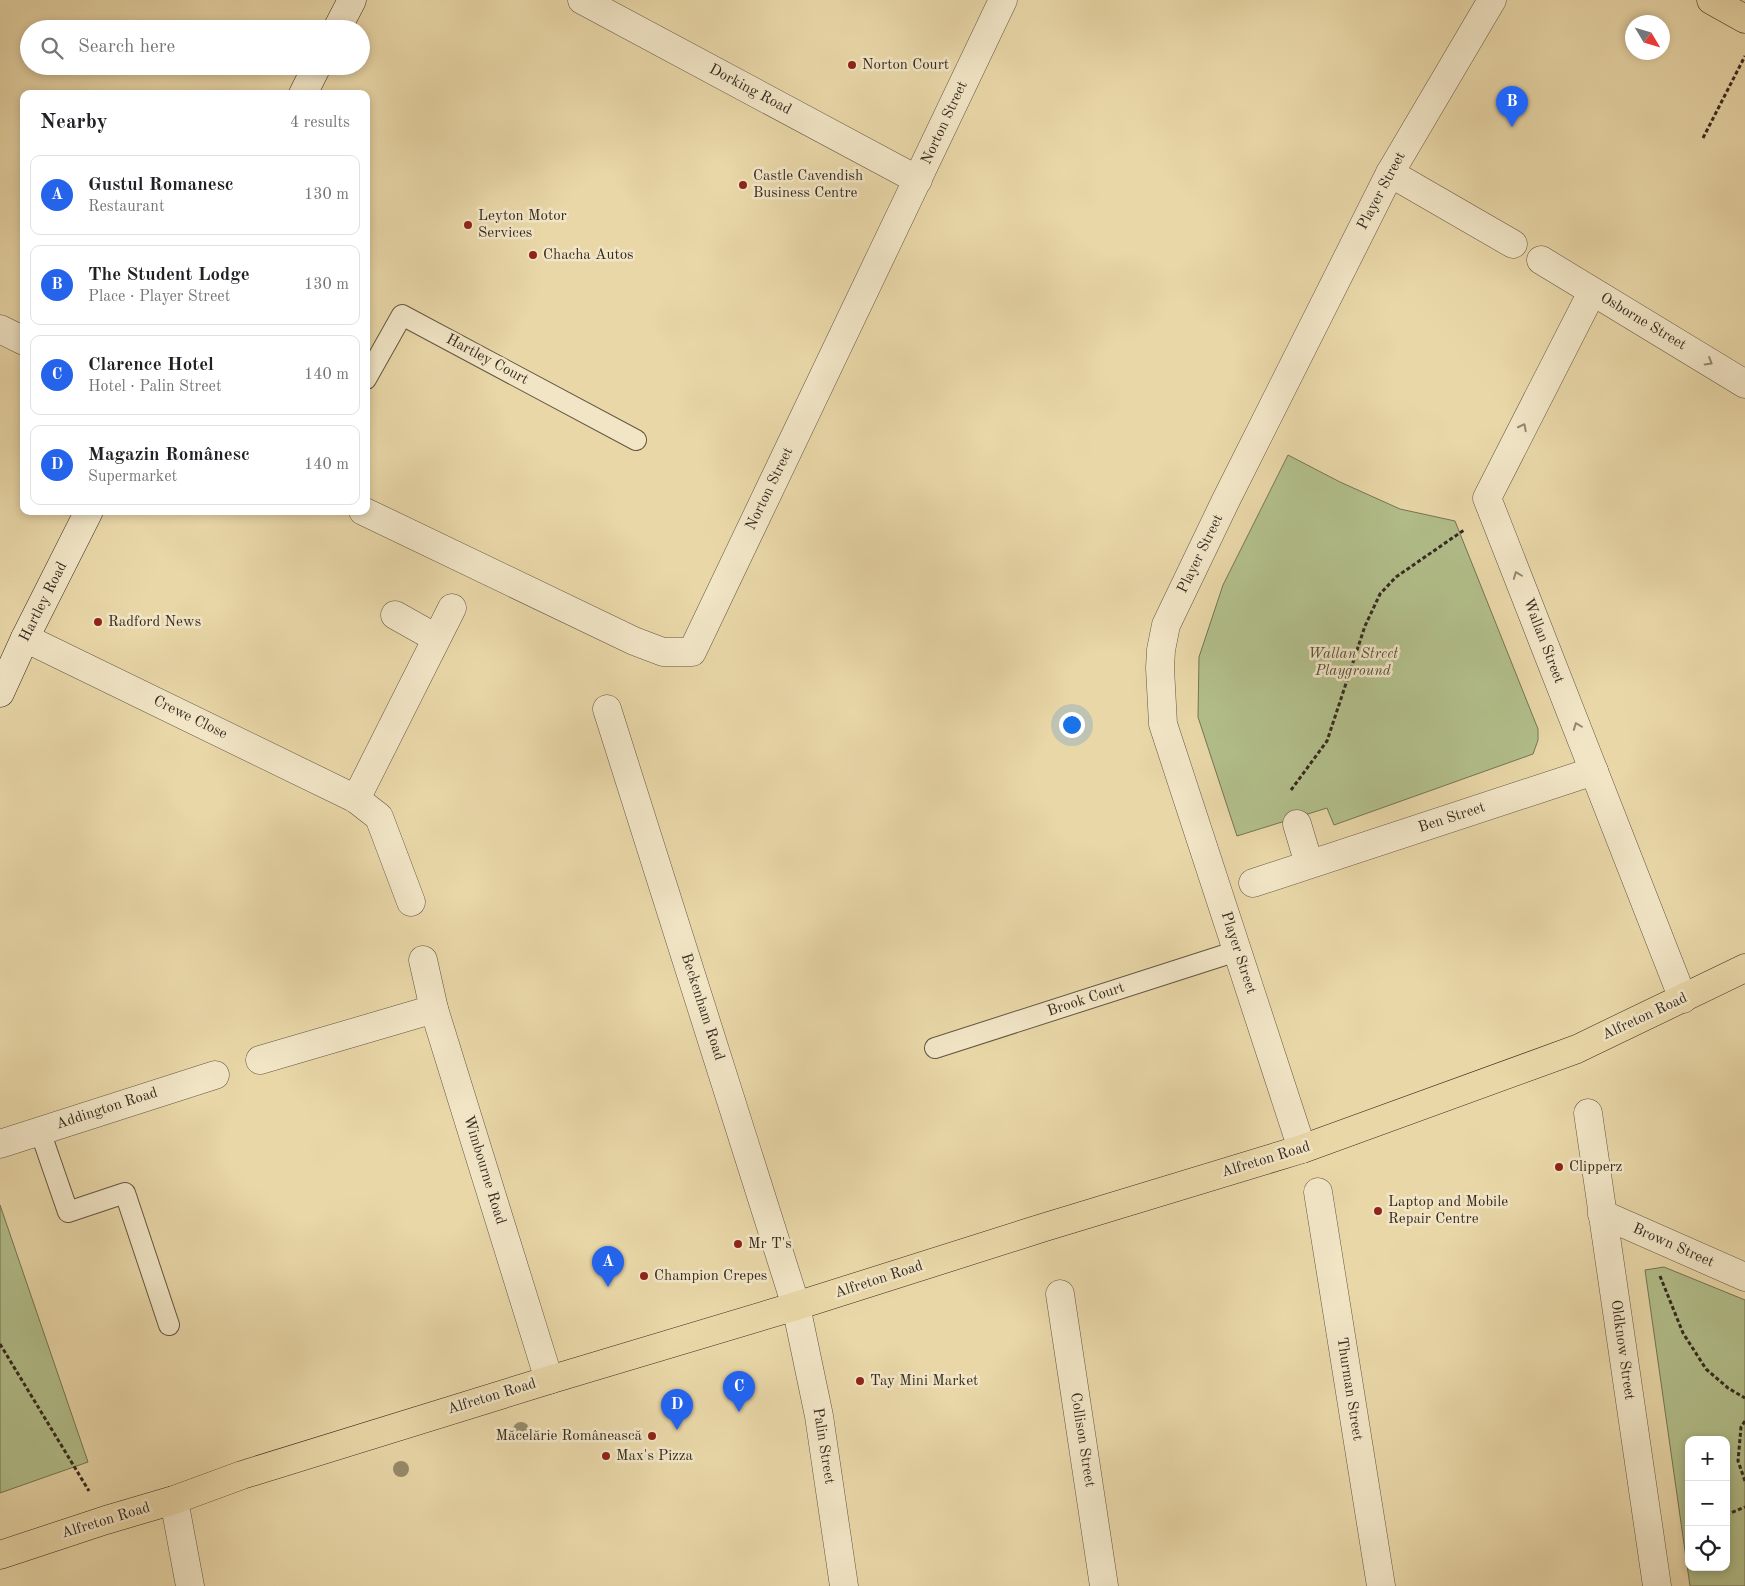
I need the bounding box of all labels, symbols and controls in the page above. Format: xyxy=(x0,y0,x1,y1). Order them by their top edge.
north arrow xyxy=(1625,15,1670,60)
search box xyxy=(20,20,370,75)
icon: search xyxy=(38,34,66,62)
text: Search here xyxy=(78,38,175,57)
place label: Norton Court xyxy=(862,58,949,73)
marker: Norton Court xyxy=(846,59,858,71)
street label: Dorking Road xyxy=(706,62,794,118)
street label: Norton Street xyxy=(919,79,971,167)
pin: B xyxy=(1496,86,1528,127)
text: Nearby xyxy=(40,112,108,133)
text: 4 results xyxy=(290,115,350,131)
street label: Player Street xyxy=(1355,150,1409,232)
place label: Castle Cavendish Business Centre xyxy=(753,169,863,201)
text: Gustul Romanesc xyxy=(88,176,234,195)
marker: Castle Cavendish Business Centre xyxy=(737,179,749,191)
text: A xyxy=(51,187,63,203)
text: 130 m xyxy=(304,187,349,203)
text: Restaurant xyxy=(88,199,165,215)
place label: Leyton Motor Services xyxy=(478,209,567,241)
marker: Leyton Motor Services xyxy=(462,219,474,231)
place label: Chacha Autos xyxy=(543,248,634,263)
marker: Chacha Autos xyxy=(527,249,539,261)
text: The Student Lodge xyxy=(88,266,250,285)
text: B xyxy=(51,277,63,293)
text: 130 m xyxy=(304,277,349,293)
text: Place · Player Street xyxy=(88,289,230,305)
street label: Osborne Street xyxy=(1597,291,1689,353)
street label: Hartley Court xyxy=(443,332,531,388)
text: Clarence Hotel xyxy=(88,356,214,375)
one-way arrow xyxy=(1703,356,1712,366)
text: C xyxy=(52,367,62,383)
text: 140 m xyxy=(304,367,349,383)
text: Hotel · Palin Street xyxy=(88,379,222,395)
one-way arrow xyxy=(1517,423,1527,432)
street label: Norton Street xyxy=(744,445,796,533)
text: Magazin Românesc xyxy=(88,446,250,465)
text: D xyxy=(51,457,63,473)
text: 140 m xyxy=(304,457,349,473)
text: Supermarket xyxy=(88,469,177,485)
street label: Player Street xyxy=(1175,512,1227,596)
street label: Hartley Road xyxy=(18,560,71,644)
one-way arrow xyxy=(1513,571,1523,579)
street label: Wallan Street xyxy=(1520,596,1566,686)
place label: Radford News xyxy=(108,615,201,630)
marker: Radford News xyxy=(92,616,104,628)
park label: Wallan Street Playground xyxy=(1308,647,1398,679)
street label: Crewe Close xyxy=(151,694,229,742)
your location xyxy=(1059,712,1085,738)
one-way arrow xyxy=(1572,722,1583,731)
street label: Ben Street xyxy=(1417,800,1487,836)
street label: Player Street xyxy=(1218,910,1258,996)
street label: Beckenham Road xyxy=(678,952,726,1063)
street label: Brook Court xyxy=(1046,980,1126,1020)
street label: Alfreton Road xyxy=(1600,991,1690,1043)
street label: Addington Road xyxy=(54,1085,160,1132)
street label: Wimbourne Road xyxy=(460,1114,508,1226)
street label: Alfreton Road xyxy=(1220,1139,1312,1181)
place label: Clipperz xyxy=(1569,1160,1622,1175)
marker: Clipperz xyxy=(1553,1161,1565,1173)
place label: Laptop and Mobile Repair Centre xyxy=(1388,1195,1508,1227)
marker: Laptop and Mobile Repair Centre xyxy=(1372,1205,1384,1217)
street label: Brown Street xyxy=(1630,1221,1716,1271)
place label: Mr T's xyxy=(748,1237,792,1252)
marker: Mr T's xyxy=(732,1238,744,1250)
pin: A xyxy=(592,1246,624,1287)
street label: Alfreton Road xyxy=(833,1259,925,1301)
place label: Champion Crepes xyxy=(654,1269,767,1284)
marker: Champion Crepes xyxy=(638,1270,650,1282)
street label: Oldknow Street xyxy=(1608,1299,1636,1401)
street label: Thurman Street xyxy=(1333,1336,1365,1442)
pin: C xyxy=(723,1371,755,1412)
place label: Tay Mini Market xyxy=(870,1374,978,1389)
marker: Tay Mini Market xyxy=(854,1375,866,1387)
street label: Alfreton Road xyxy=(446,1376,538,1418)
pin: D xyxy=(661,1389,693,1430)
street label: Collison Street xyxy=(1067,1392,1097,1488)
street label: Palin Street xyxy=(810,1407,836,1485)
place label: Măcelărie Românească xyxy=(495,1429,643,1444)
marker: Măcelărie Românească xyxy=(646,1430,658,1442)
map controls xyxy=(1685,1436,1730,1571)
button: + xyxy=(1685,1436,1730,1481)
place label: Max's Pizza xyxy=(616,1449,694,1464)
marker: Max's Pizza xyxy=(600,1450,612,1462)
button: − xyxy=(1685,1481,1730,1526)
street label: Alfreton Road xyxy=(60,1500,152,1542)
button: locate xyxy=(1685,1526,1730,1571)

